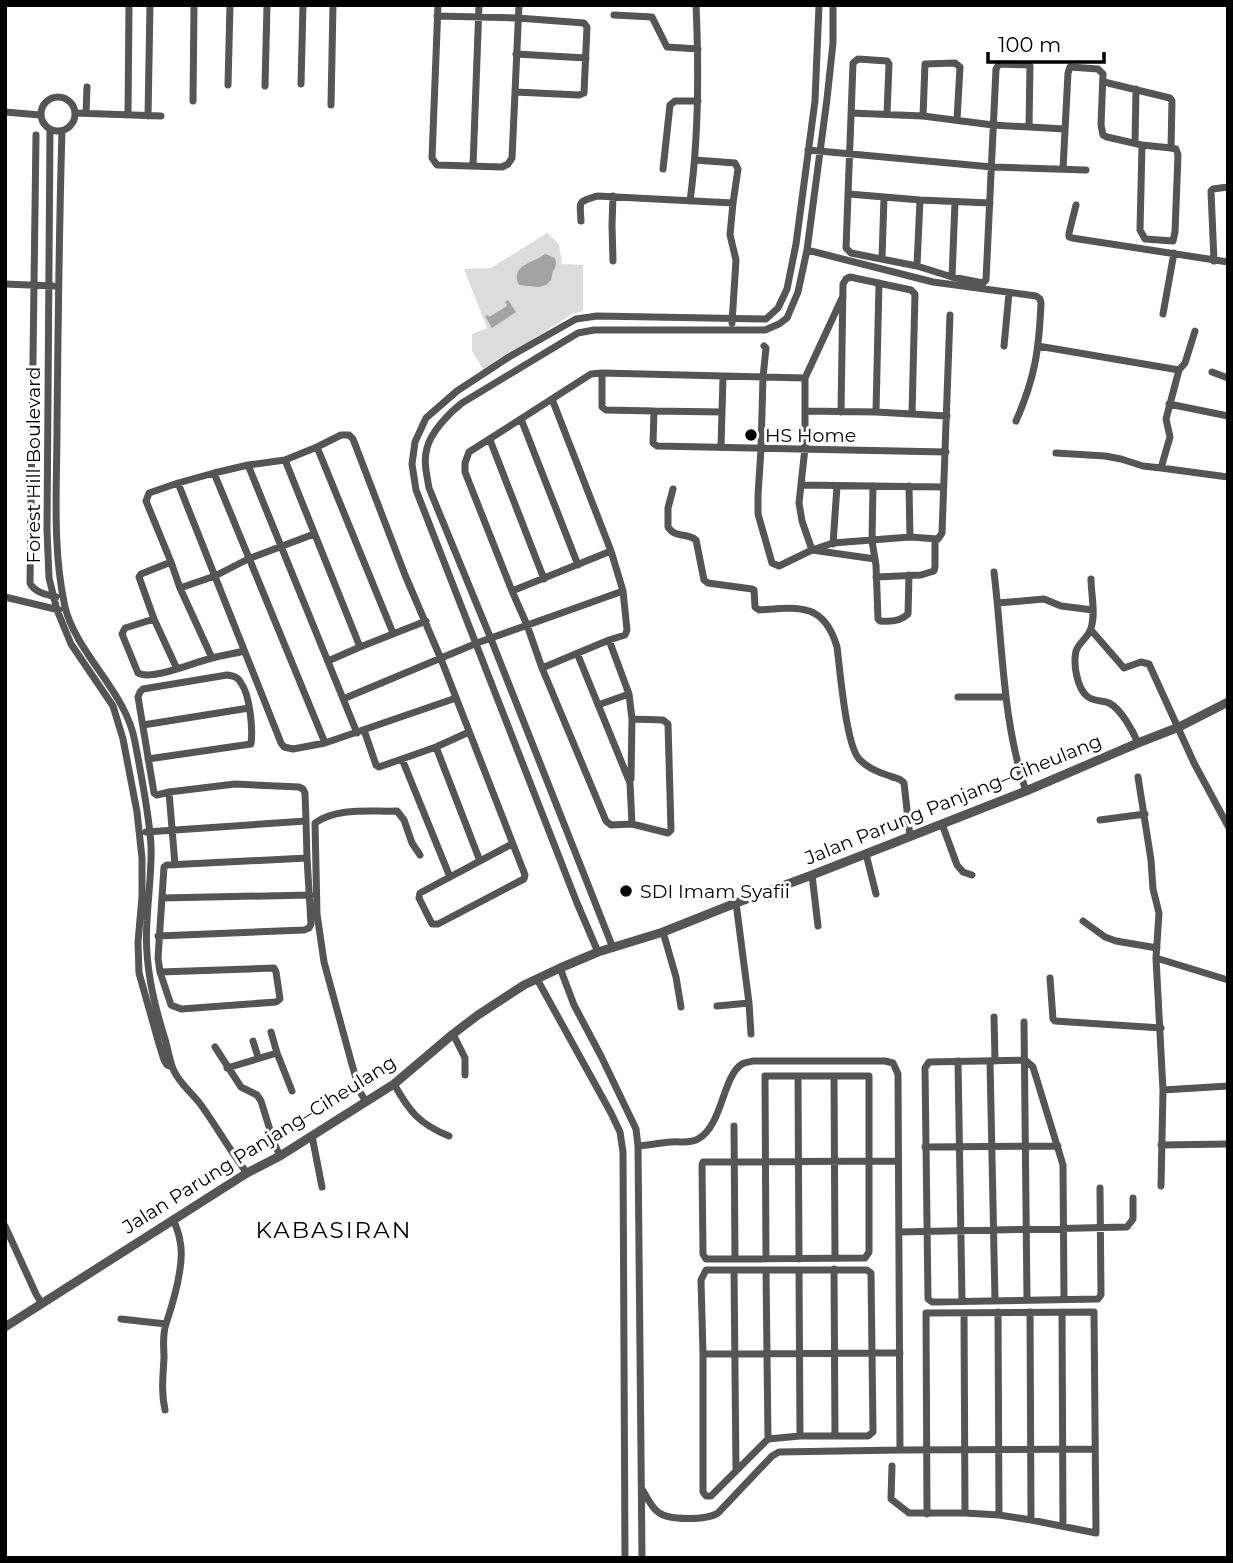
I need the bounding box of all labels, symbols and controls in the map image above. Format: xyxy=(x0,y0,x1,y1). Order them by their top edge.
scale bar xyxy=(988,21,1104,65)
text: 100 m xyxy=(998,32,1061,57)
street label: Forest Hill Boulevard xyxy=(22,367,45,563)
place label: HS Home xyxy=(765,424,856,447)
marker: HS Home xyxy=(743,427,759,443)
street label: Jalan Parung Panjang–Ciheulang xyxy=(801,729,1105,870)
place label: SDI Imam Syafii xyxy=(640,880,790,903)
marker: SDI Imam Syafii xyxy=(618,883,634,899)
street label: Jalan Parung Panjang–Ciheulang xyxy=(118,1050,400,1239)
district label: KABASIRAN xyxy=(256,1216,412,1244)

